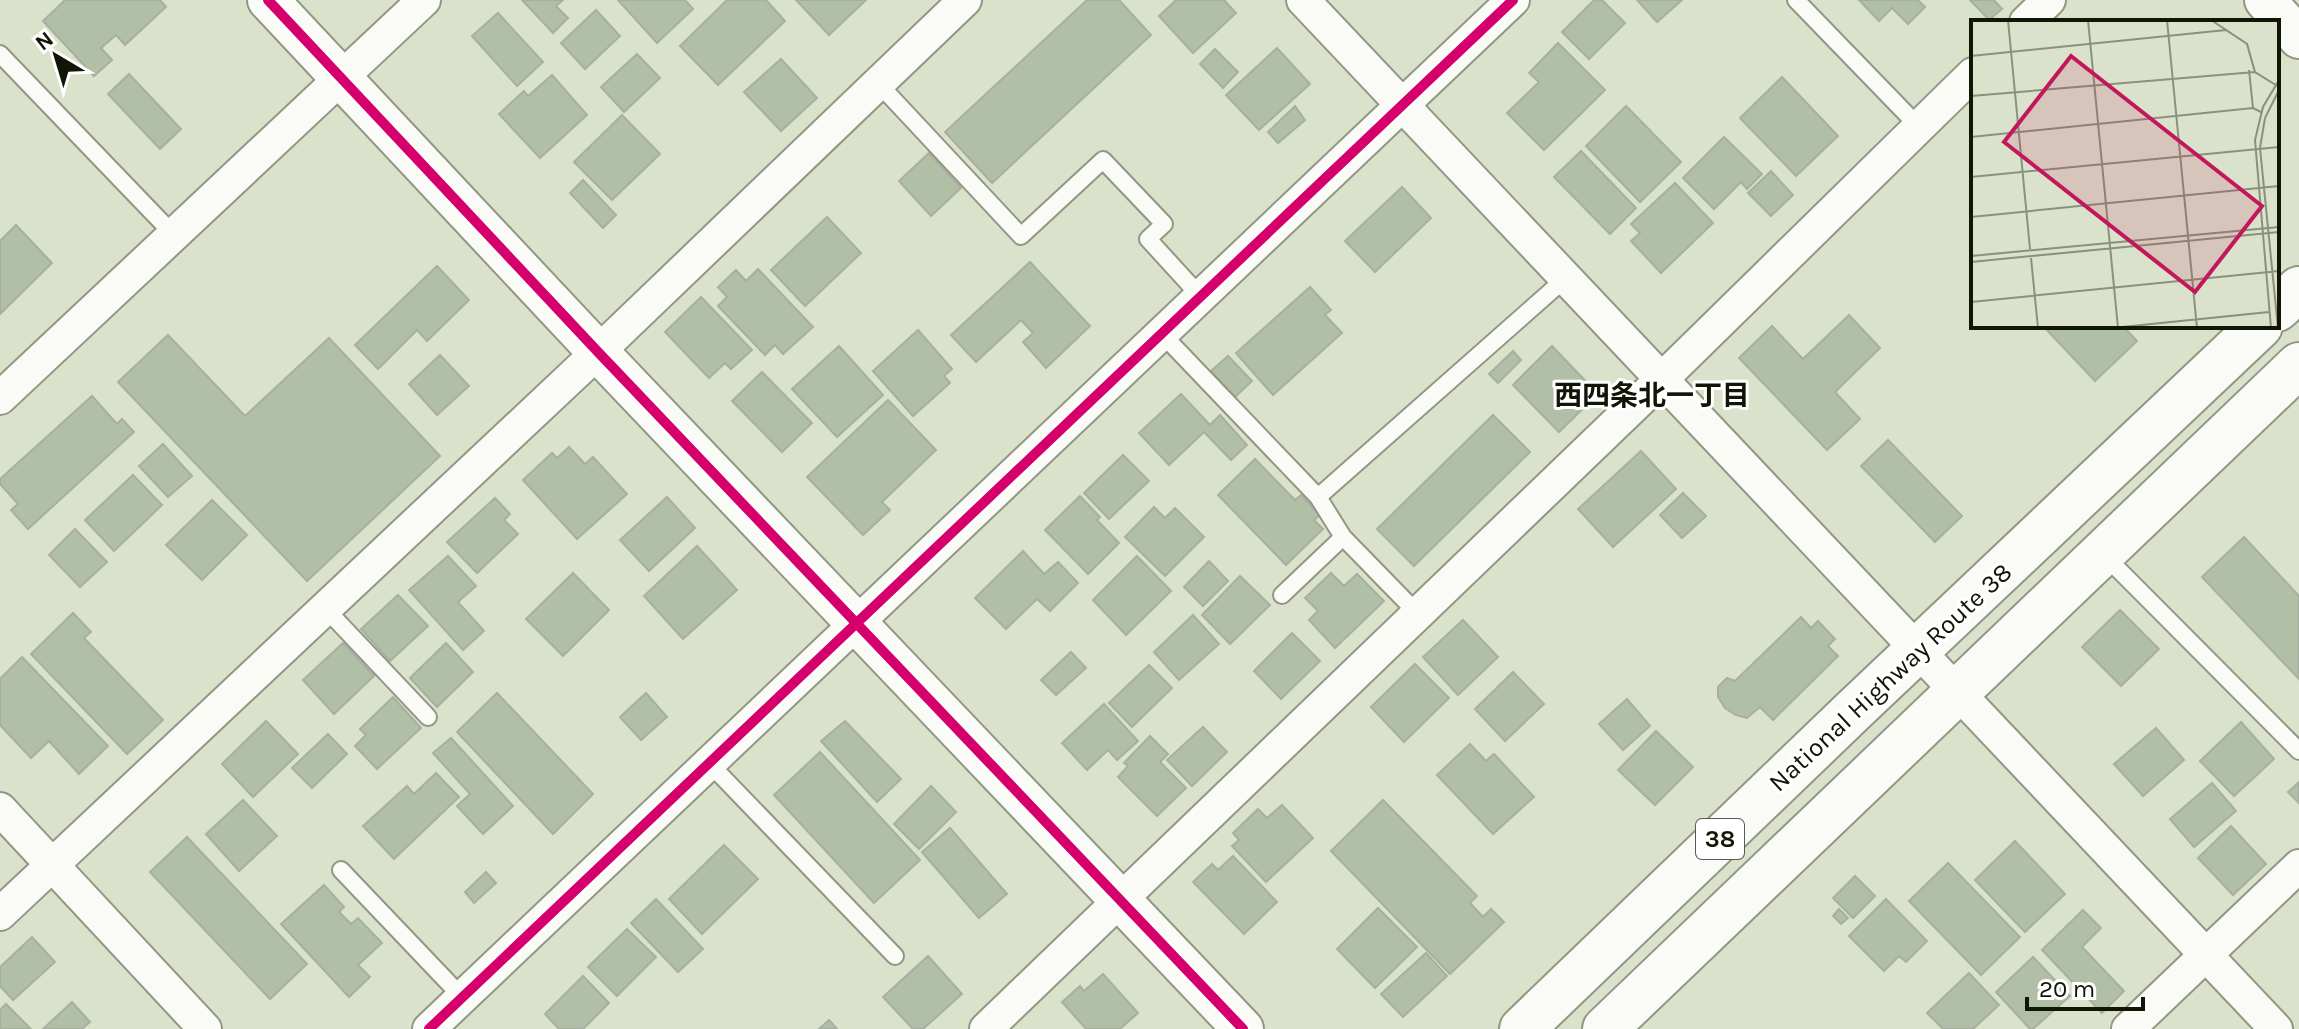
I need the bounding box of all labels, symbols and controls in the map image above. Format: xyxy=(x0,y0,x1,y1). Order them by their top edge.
north arrow xyxy=(16,16,96,96)
inset map xyxy=(1971,20,2279,328)
text: N xyxy=(30,26,59,56)
district label: 西四条北一丁目 xyxy=(1554,379,1750,412)
street label: National Highway Route 38 xyxy=(1762,557,2018,798)
road number: 38 xyxy=(1696,819,1744,859)
scale bar xyxy=(2027,961,2143,1011)
text: 20 m xyxy=(2039,975,2095,1003)

